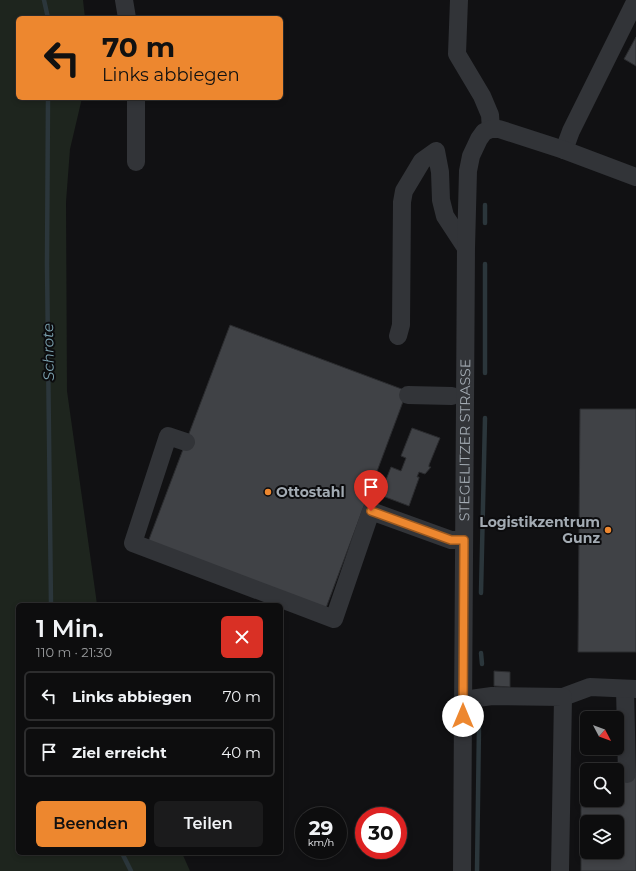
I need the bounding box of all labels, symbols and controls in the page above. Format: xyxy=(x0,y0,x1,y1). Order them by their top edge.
text: 70 m xyxy=(102,30,175,64)
icon: left xyxy=(36,32,88,84)
text: Links abbiegen xyxy=(102,64,240,86)
water label: Schrote xyxy=(38,323,58,381)
street label: STEGELITZER STRASSE xyxy=(455,359,474,521)
pin xyxy=(354,470,388,511)
icon: arrive xyxy=(360,476,382,498)
place label: Ottostahl xyxy=(276,483,345,501)
marker: Ottostahl xyxy=(263,487,273,497)
place label: Logistikzentrum Gunz xyxy=(479,513,600,547)
marker: Logistikzentrum Gunz xyxy=(603,525,613,535)
text: 1 Min. xyxy=(36,614,104,643)
button: close xyxy=(221,616,263,658)
text: 110 m · 21:30 xyxy=(36,644,112,660)
icon: left xyxy=(38,685,60,707)
text: Links abbiegen xyxy=(72,687,192,706)
text: 70 m xyxy=(223,687,261,706)
position arrow xyxy=(442,695,484,737)
north arrow xyxy=(580,711,624,755)
map controls xyxy=(580,711,624,859)
icon: arrive xyxy=(38,741,60,763)
text: Ziel erreicht xyxy=(72,743,167,762)
text: 40 m xyxy=(221,743,261,762)
button: search xyxy=(580,763,624,807)
button: Beenden xyxy=(36,801,146,847)
button: Teilen xyxy=(154,801,263,847)
speed limit sign: 30 xyxy=(355,807,407,859)
button: layers xyxy=(580,815,624,859)
text: 29 xyxy=(309,816,333,840)
text: km/h xyxy=(308,836,334,849)

